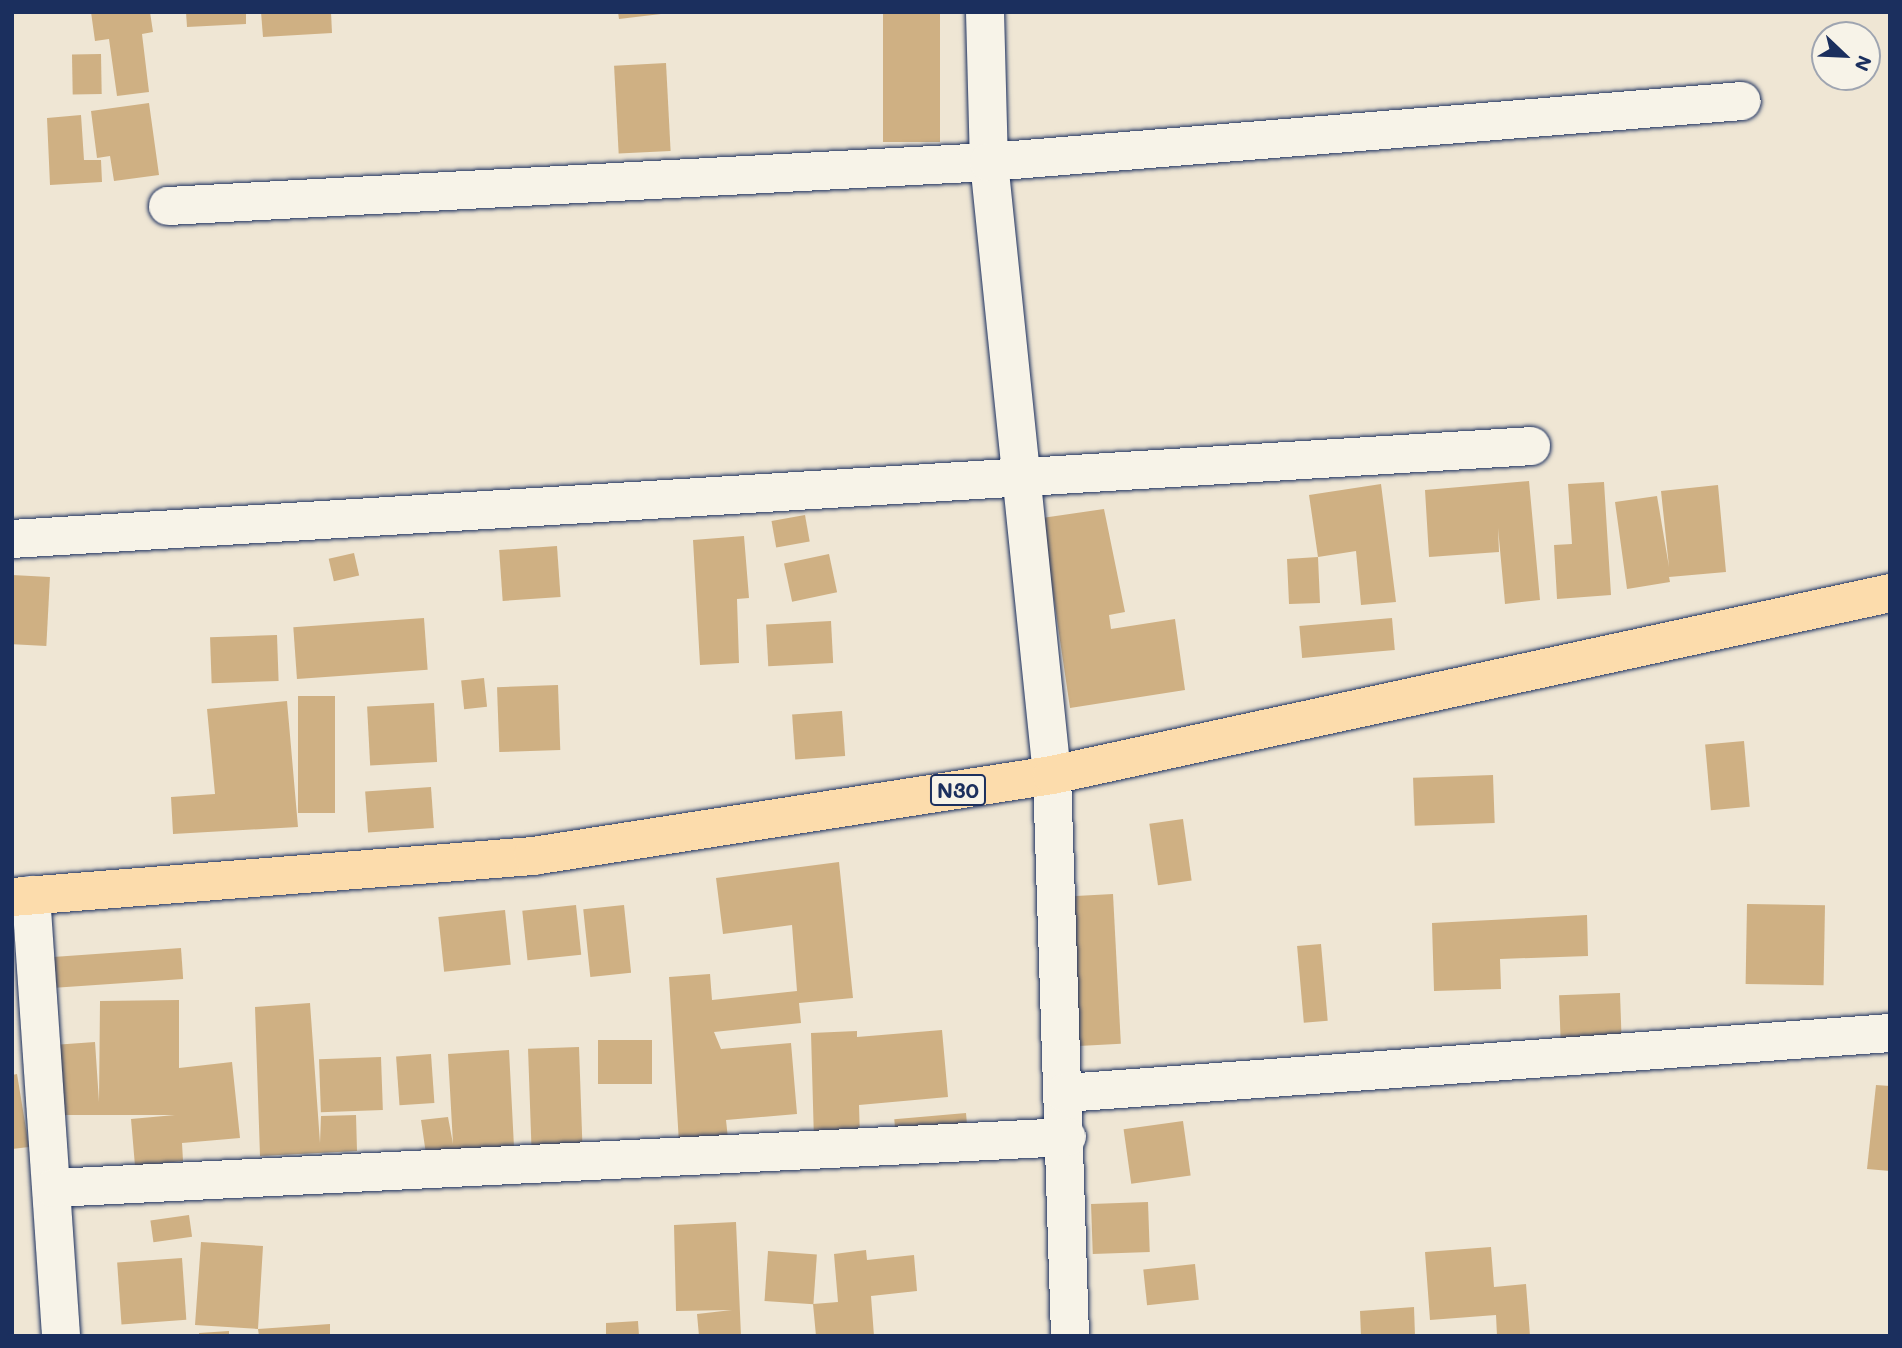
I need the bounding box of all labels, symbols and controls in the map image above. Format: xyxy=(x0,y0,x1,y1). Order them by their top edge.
north arrow xyxy=(1811,21,1881,91)
text: N xyxy=(1850,52,1878,75)
road number: N30 xyxy=(928,772,988,808)

